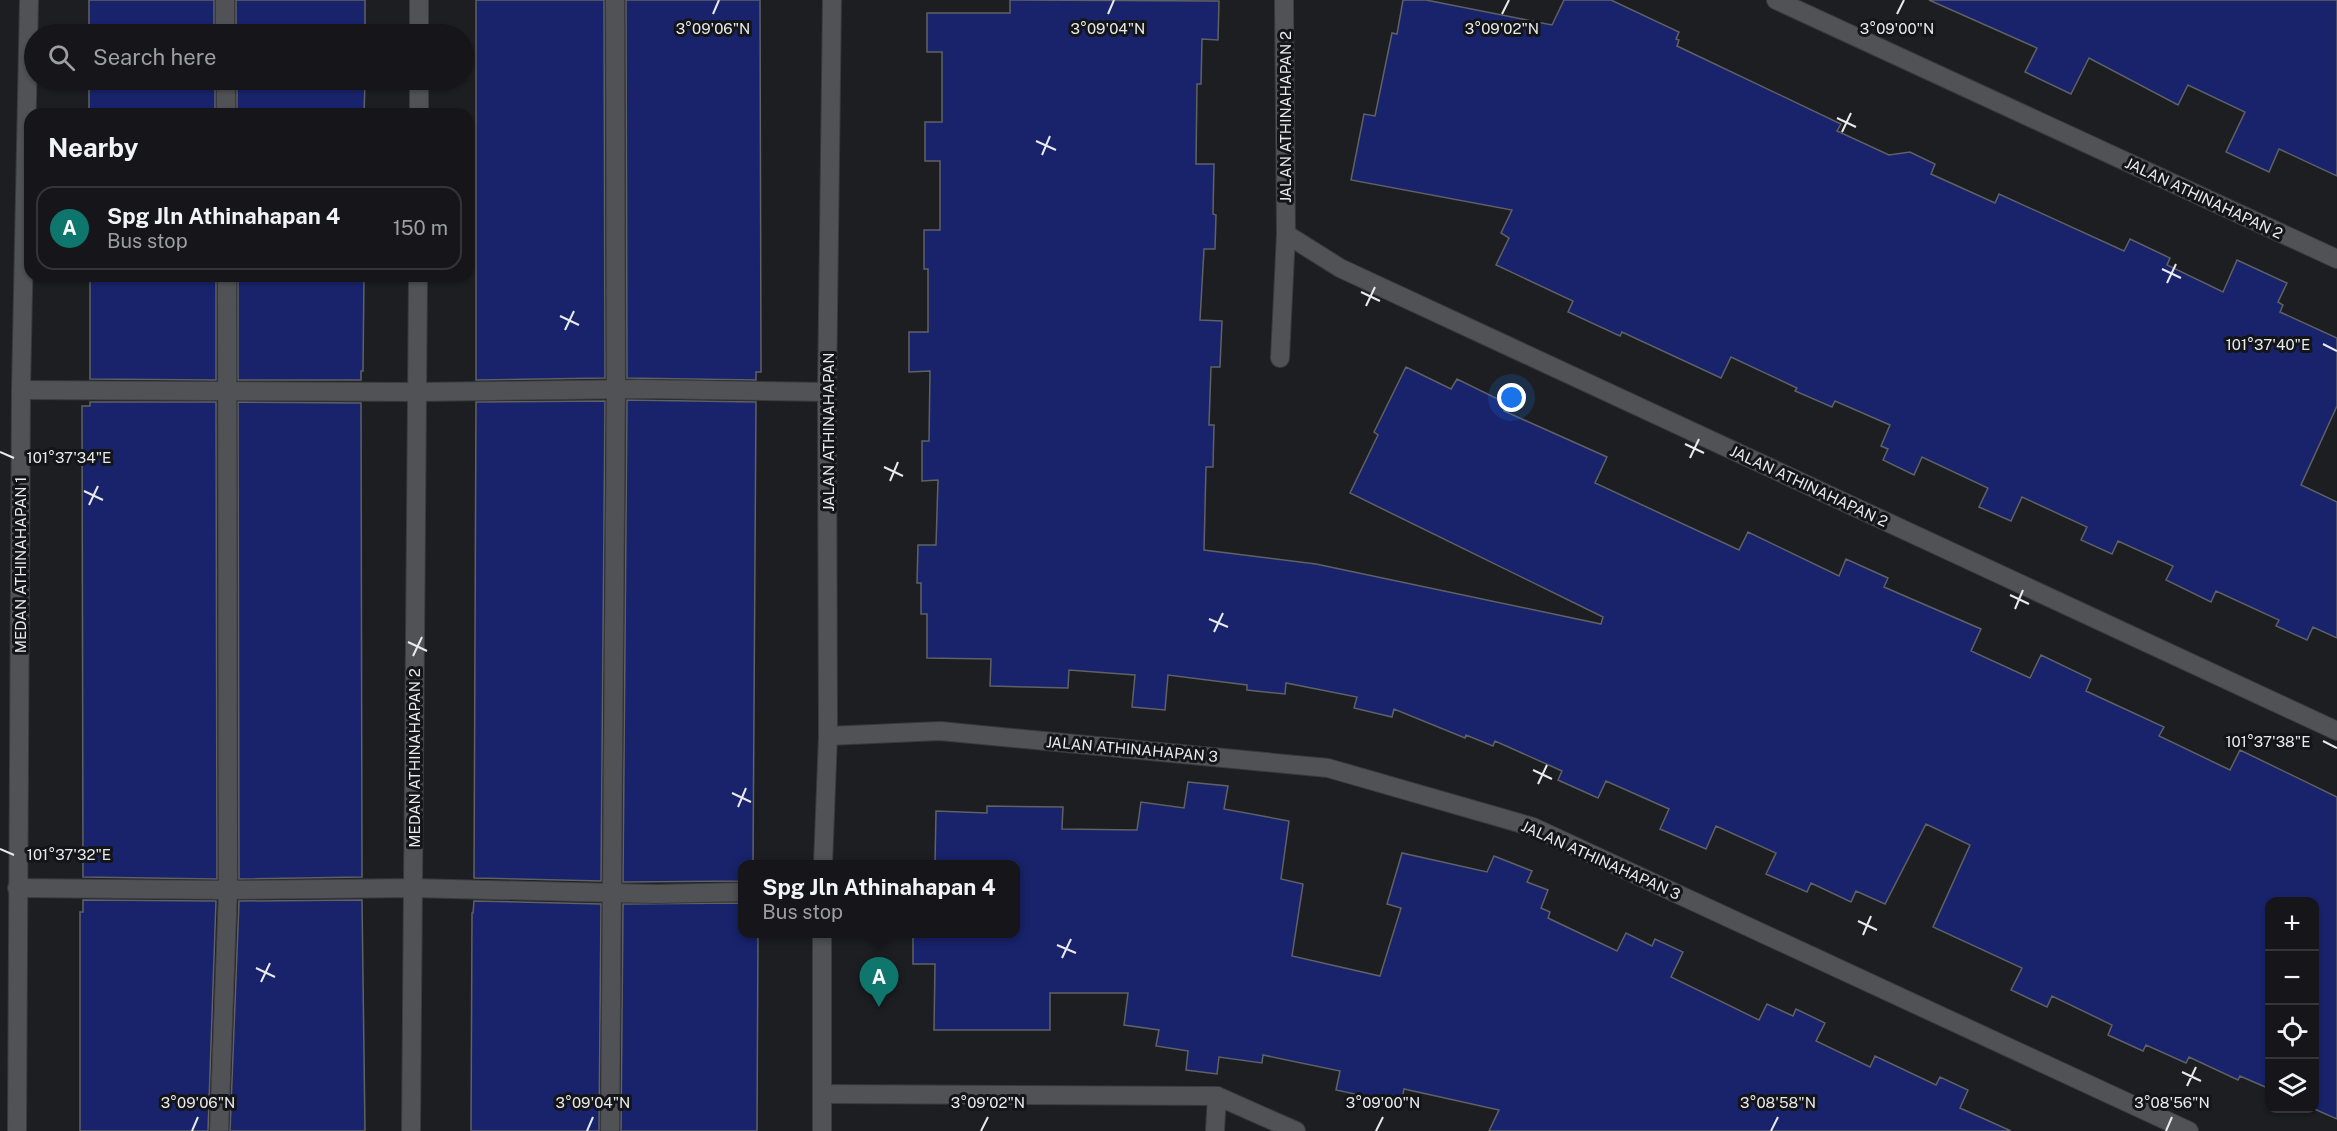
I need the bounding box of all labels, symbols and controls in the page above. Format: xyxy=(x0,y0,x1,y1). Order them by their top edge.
text: 3°09'06"N xyxy=(676,20,750,37)
text: 3°09'04"N xyxy=(1071,20,1145,37)
text: 3°09'02"N xyxy=(1465,20,1539,37)
text: 3°09'00"N xyxy=(1860,20,1934,37)
search box xyxy=(24,24,474,90)
street label: JALAN ATHINAHAPAN 2 xyxy=(1277,31,1294,203)
icon: search xyxy=(45,41,78,74)
text: Search here xyxy=(93,44,217,70)
text: Nearby xyxy=(48,132,138,163)
street label: JALAN ATHINAHAPAN 2 xyxy=(2123,154,2285,242)
text: Spg Jln Athinahapan 4 xyxy=(107,203,340,229)
text: A xyxy=(62,216,77,240)
text: 150 m xyxy=(393,216,448,240)
text: Bus stop xyxy=(107,229,188,253)
text: 101°37'40"E xyxy=(2226,336,2310,353)
street label: JALAN ATHINAHAPAN xyxy=(820,352,837,512)
your location xyxy=(1497,383,1526,412)
street label: JALAN ATHINAHAPAN 2 xyxy=(1728,442,1890,530)
text: 101°37'34"E xyxy=(27,449,111,466)
street label: MEDAN ATHINAHAPAN 1 xyxy=(12,477,29,653)
street label: MEDAN ATHINAHAPAN 2 xyxy=(406,668,423,848)
street label: JALAN ATHINAHAPAN 3 xyxy=(1045,733,1219,765)
text: 101°37'38"E xyxy=(2226,733,2311,750)
street label: JALAN ATHINAHAPAN 3 xyxy=(1519,817,1683,903)
text: 101°37'32"E xyxy=(27,846,111,863)
popup xyxy=(738,860,1020,938)
text: Spg Jln Athinahapan 4 xyxy=(762,874,996,900)
map controls xyxy=(2265,897,2319,1113)
button: + xyxy=(2265,897,2319,951)
text: Bus stop xyxy=(762,900,843,924)
button: − xyxy=(2265,951,2319,1005)
pin: A xyxy=(860,958,898,1007)
button: locate xyxy=(2265,1005,2319,1059)
button: layers xyxy=(2265,1059,2319,1113)
text: 3°09'06"N xyxy=(161,1094,235,1111)
text: 3°09'04"N xyxy=(556,1094,630,1111)
text: 3°09'02"N xyxy=(951,1094,1025,1111)
text: 3°09'00"N xyxy=(1346,1094,1420,1111)
text: 3°08'58"N xyxy=(1740,1094,1816,1111)
text: 3°08'56"N xyxy=(2134,1094,2210,1111)

